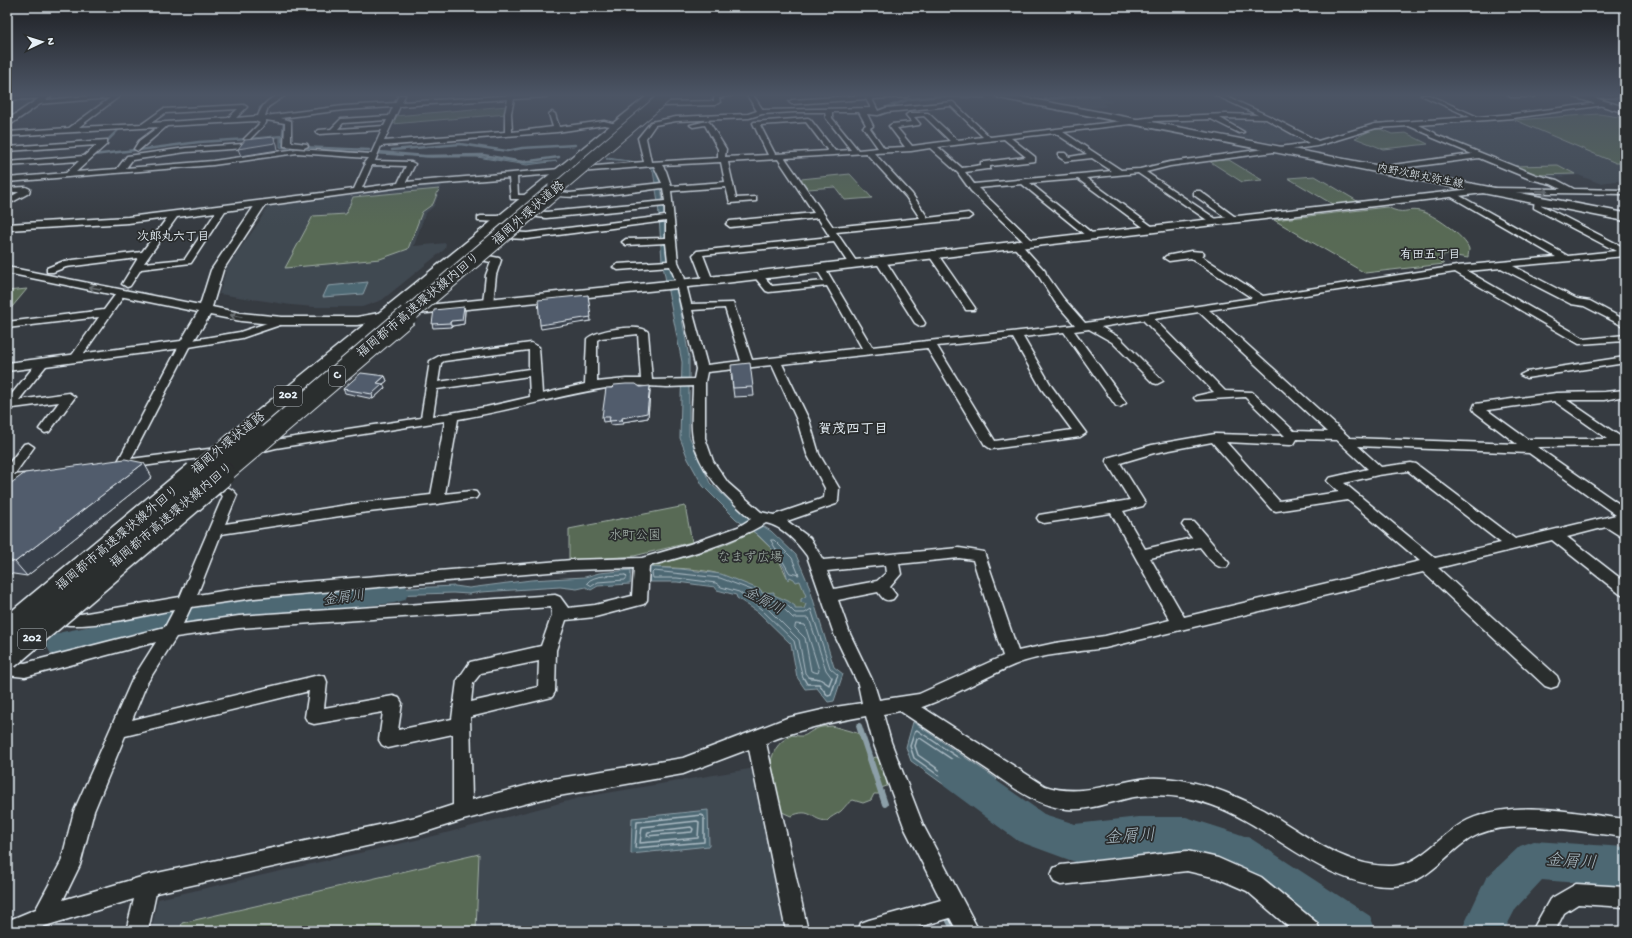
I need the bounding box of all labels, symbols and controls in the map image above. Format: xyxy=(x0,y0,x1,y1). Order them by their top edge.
north arrow xyxy=(22,22,62,62)
text: N xyxy=(44,37,56,45)
street label: 内野次郎丸弥生線 xyxy=(1376,162,1465,191)
street label: 福岡外環状道路 xyxy=(489,178,568,250)
one-way arrow xyxy=(1535,187,1548,195)
district label: 次郎丸六丁目 xyxy=(137,230,209,245)
district label: 有田五丁目 xyxy=(1400,248,1460,263)
street label: 福岡都市高速環状線内回り xyxy=(354,249,484,362)
one-way arrow xyxy=(89,283,102,291)
one-way arrow xyxy=(230,312,243,320)
road number: C xyxy=(329,366,345,386)
road number: 202 xyxy=(274,386,302,406)
street label: 福岡外環状道路 xyxy=(188,409,269,478)
district label: 賀茂四丁目 xyxy=(818,422,888,439)
street label: 福岡都市高速環状線内回り xyxy=(107,459,237,572)
street label: 福岡都市高速環状線外回り xyxy=(53,482,183,595)
park label: 水町公園 xyxy=(609,528,661,544)
park label: なまず広場 xyxy=(717,550,783,566)
water label: 金屑川 xyxy=(740,584,786,619)
water label: 金屑川 xyxy=(322,587,366,610)
road number: 202 xyxy=(18,629,46,649)
water label: 金屑川 xyxy=(1104,825,1156,850)
water label: 金屑川 xyxy=(1545,850,1597,875)

